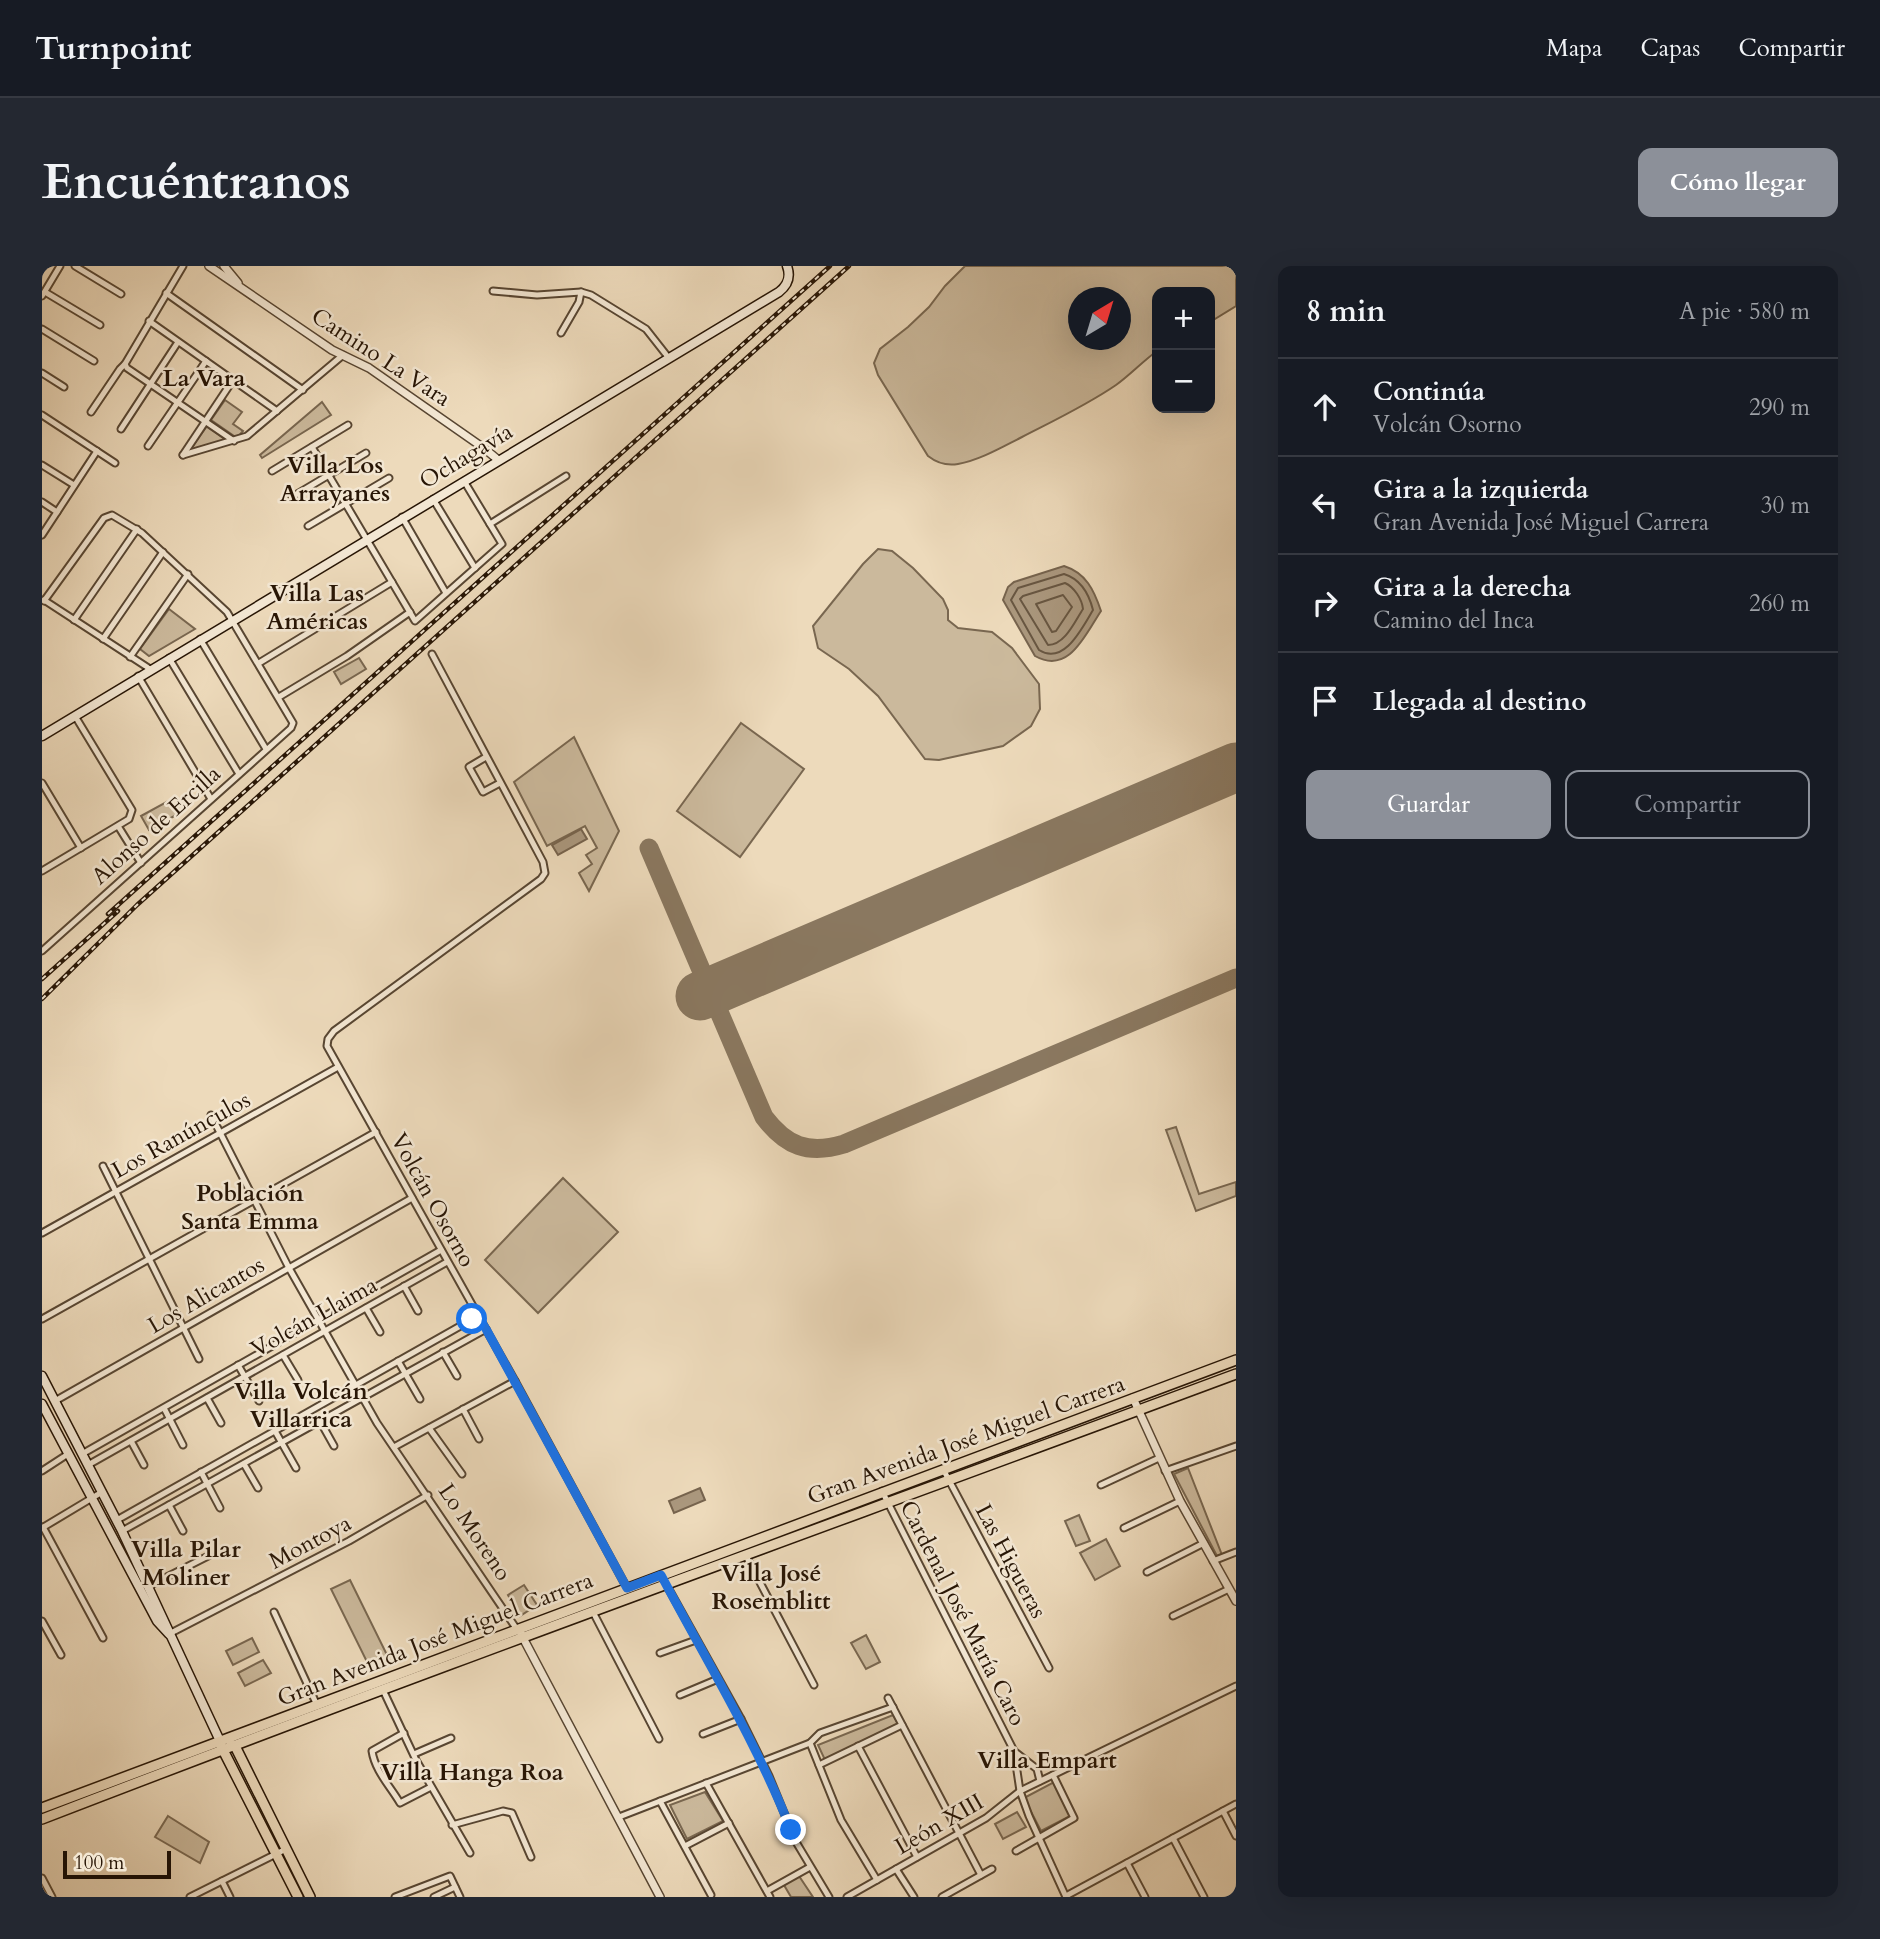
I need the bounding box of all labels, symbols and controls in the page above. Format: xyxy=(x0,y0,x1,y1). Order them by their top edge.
text: Turnpoint xyxy=(35,26,191,71)
text: Mapa xyxy=(1546,32,1602,65)
text: Capas xyxy=(1640,32,1700,65)
text: Compartir xyxy=(1738,32,1845,65)
button: Cómo llegar xyxy=(1638,148,1838,217)
text: Encuéntranos xyxy=(42,149,351,216)
north arrow xyxy=(1068,287,1131,350)
map controls xyxy=(1152,287,1215,413)
button: + xyxy=(1152,287,1215,350)
text: 8 min xyxy=(1306,291,1386,332)
text: A pie · 580 m xyxy=(1679,296,1810,327)
street label: Camino La Vara xyxy=(305,300,457,414)
button: − xyxy=(1152,350,1215,413)
district label: La Vara xyxy=(163,362,245,395)
text: Continúa xyxy=(1373,374,1485,409)
icon: ahead xyxy=(1306,388,1344,426)
text: 290 m xyxy=(1749,392,1810,423)
text: Volcán Osorno xyxy=(1373,409,1522,440)
street label: Ochagavía xyxy=(414,416,519,496)
district label: Villa Los Arrayanes xyxy=(280,449,390,510)
text: Gira a la izquierda xyxy=(1373,472,1589,507)
icon: left xyxy=(1306,486,1344,524)
text: 30 m xyxy=(1761,490,1810,521)
text: Gran Avenida José Miguel Carrera xyxy=(1373,507,1709,538)
text: Gira a la derecha xyxy=(1373,570,1571,605)
district label: Villa Las Américas xyxy=(266,577,368,638)
icon: right xyxy=(1306,584,1344,622)
text: 260 m xyxy=(1749,588,1810,619)
text: Camino del Inca xyxy=(1373,605,1534,636)
icon: arrive xyxy=(1306,682,1344,720)
text: Llegada al destino xyxy=(1373,684,1587,719)
street label: Alonso de Ercilla xyxy=(85,759,227,891)
button: Guardar xyxy=(1306,770,1551,839)
button: Compartir xyxy=(1565,770,1810,839)
street label: Los Ranúnculos xyxy=(106,1084,256,1186)
street label: Volcán Osorno xyxy=(383,1127,483,1273)
district label: Población Santa Emma xyxy=(181,1177,319,1238)
street label: Los Alicantos xyxy=(142,1249,270,1341)
street label: Volcán Llaima xyxy=(245,1269,383,1365)
route start xyxy=(456,1303,487,1334)
street label: Gran Avenida José Miguel Carrera xyxy=(803,1368,1129,1512)
district label: Villa Volcán Villarrica xyxy=(234,1375,368,1436)
street label: Lo Moreno xyxy=(431,1477,519,1587)
street label: Cardenal José María Caro xyxy=(893,1495,1033,1731)
street label: Las Higueras xyxy=(968,1498,1054,1624)
street label: Montoya xyxy=(263,1507,357,1577)
district label: Villa Pilar Moliner xyxy=(131,1533,241,1594)
district label: Villa José Rosemblitt xyxy=(712,1557,831,1618)
street label: Gran Avenida José Miguel Carrera xyxy=(273,1564,597,1714)
district label: Villa Empart xyxy=(977,1744,1117,1777)
district label: Villa Hanga Roa xyxy=(380,1756,564,1789)
street label: León XIII xyxy=(889,1786,989,1862)
route end xyxy=(775,1814,806,1845)
scale bar xyxy=(63,1848,172,1880)
text: 100 m xyxy=(74,1850,124,1876)

